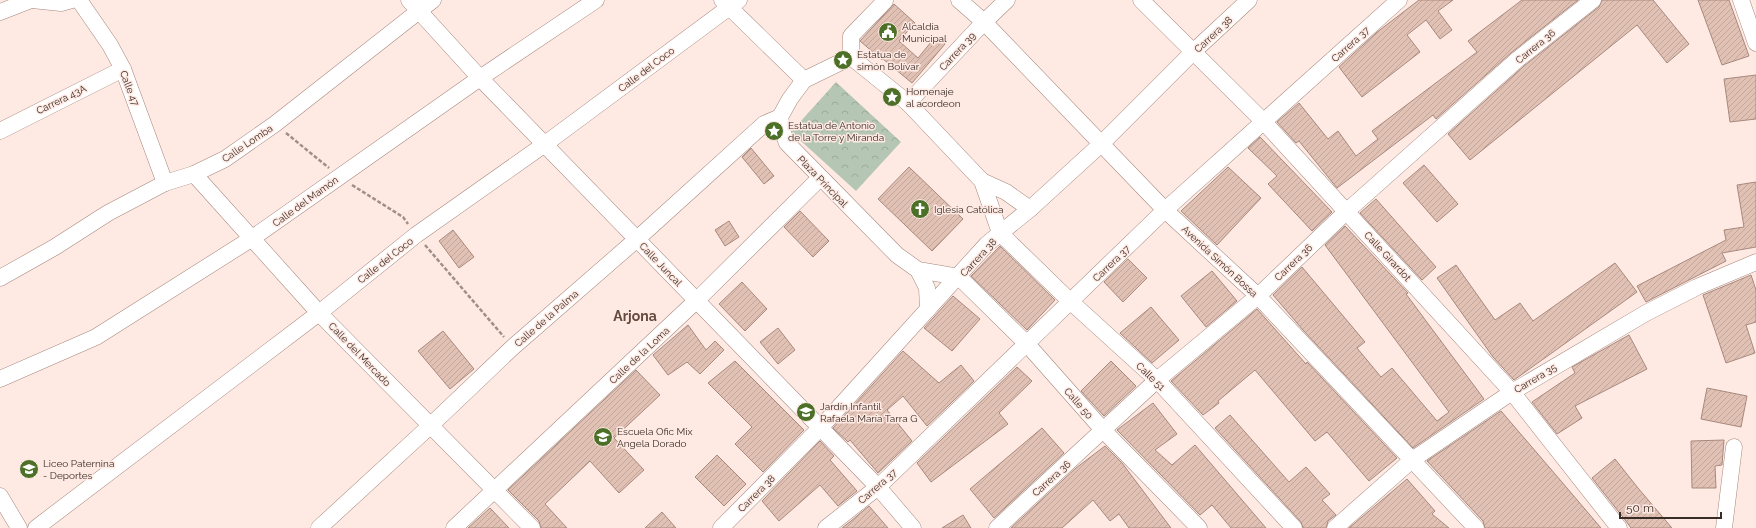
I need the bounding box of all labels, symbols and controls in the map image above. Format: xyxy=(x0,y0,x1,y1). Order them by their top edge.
street label: Carrera 38 xyxy=(1192,14,1235,55)
public building icon: Alcaldía Municipal xyxy=(877,21,899,43)
place label: Alcaldía Municipal xyxy=(902,21,947,44)
street label: Carrera 37 xyxy=(1329,24,1372,64)
street label: Carrera 36 xyxy=(1513,27,1557,66)
street label: Carrera 39 xyxy=(937,30,978,73)
street label: Calle del Coco xyxy=(616,45,677,94)
place icon: Estatua de simón Bolívar xyxy=(832,49,854,71)
place label: Estatua de simón Bolívar xyxy=(857,49,920,72)
street label: Calle 47 xyxy=(118,69,142,108)
street label: Carrera 43A xyxy=(34,83,88,116)
place icon: Homenaje al acordeon xyxy=(881,86,903,108)
place label: Homenaje al acordeon xyxy=(906,86,961,109)
place icon: Estatua de Antonio de la Torre y Miranda xyxy=(763,120,785,142)
place label: Estatua de Antonio de la Torre y Miranda xyxy=(788,120,884,143)
street label: Calle Lomba xyxy=(220,122,275,164)
street label: Plaza Principal xyxy=(795,153,850,209)
street label: Calle del Mamón xyxy=(270,174,340,229)
church icon: Iglesia Católica xyxy=(909,198,931,220)
place label: Iglesia Católica xyxy=(934,204,1004,215)
street label: Avenida Simón Bossa xyxy=(1180,224,1260,299)
street label: Calle Girardot xyxy=(1362,229,1414,284)
street label: Calle del Coco xyxy=(355,235,415,285)
street label: Carrera 38 xyxy=(958,236,999,279)
street label: Calle Juncal xyxy=(637,240,684,289)
street label: Carrera 36 xyxy=(1272,242,1314,283)
street label: Carrera 37 xyxy=(1091,243,1133,284)
street label: Calle de la Palma xyxy=(512,288,580,349)
district label: Arjona xyxy=(613,308,657,324)
street label: Calle del Mercado xyxy=(326,320,393,389)
street label: Calle de la Loma xyxy=(607,325,672,386)
street label: Calle 51 xyxy=(1134,360,1168,393)
street label: Carrera 35 xyxy=(1512,361,1559,395)
street label: Calle 50 xyxy=(1062,385,1095,421)
school or university icon: Jardín Infantil Rafaela María Tarra G xyxy=(795,401,817,423)
place label: Jardín Infantil Rafaela María Tarra G xyxy=(820,401,917,424)
school or university icon: Escuela Ofic Mix Angela Dorado xyxy=(592,426,614,448)
place label: Escuela Ofic Mix Angela Dorado xyxy=(617,426,693,449)
school or university icon: Liceo Paternina - Deportes xyxy=(18,458,40,480)
place label: Liceo Paternina - Deportes xyxy=(43,458,114,481)
street label: Carrera 36 xyxy=(1030,458,1073,498)
street label: Carrera 37 xyxy=(856,466,899,506)
street label: Carrera 38 xyxy=(736,473,777,514)
scale bar xyxy=(1620,494,1721,520)
text: 50 m xyxy=(1626,501,1654,515)

